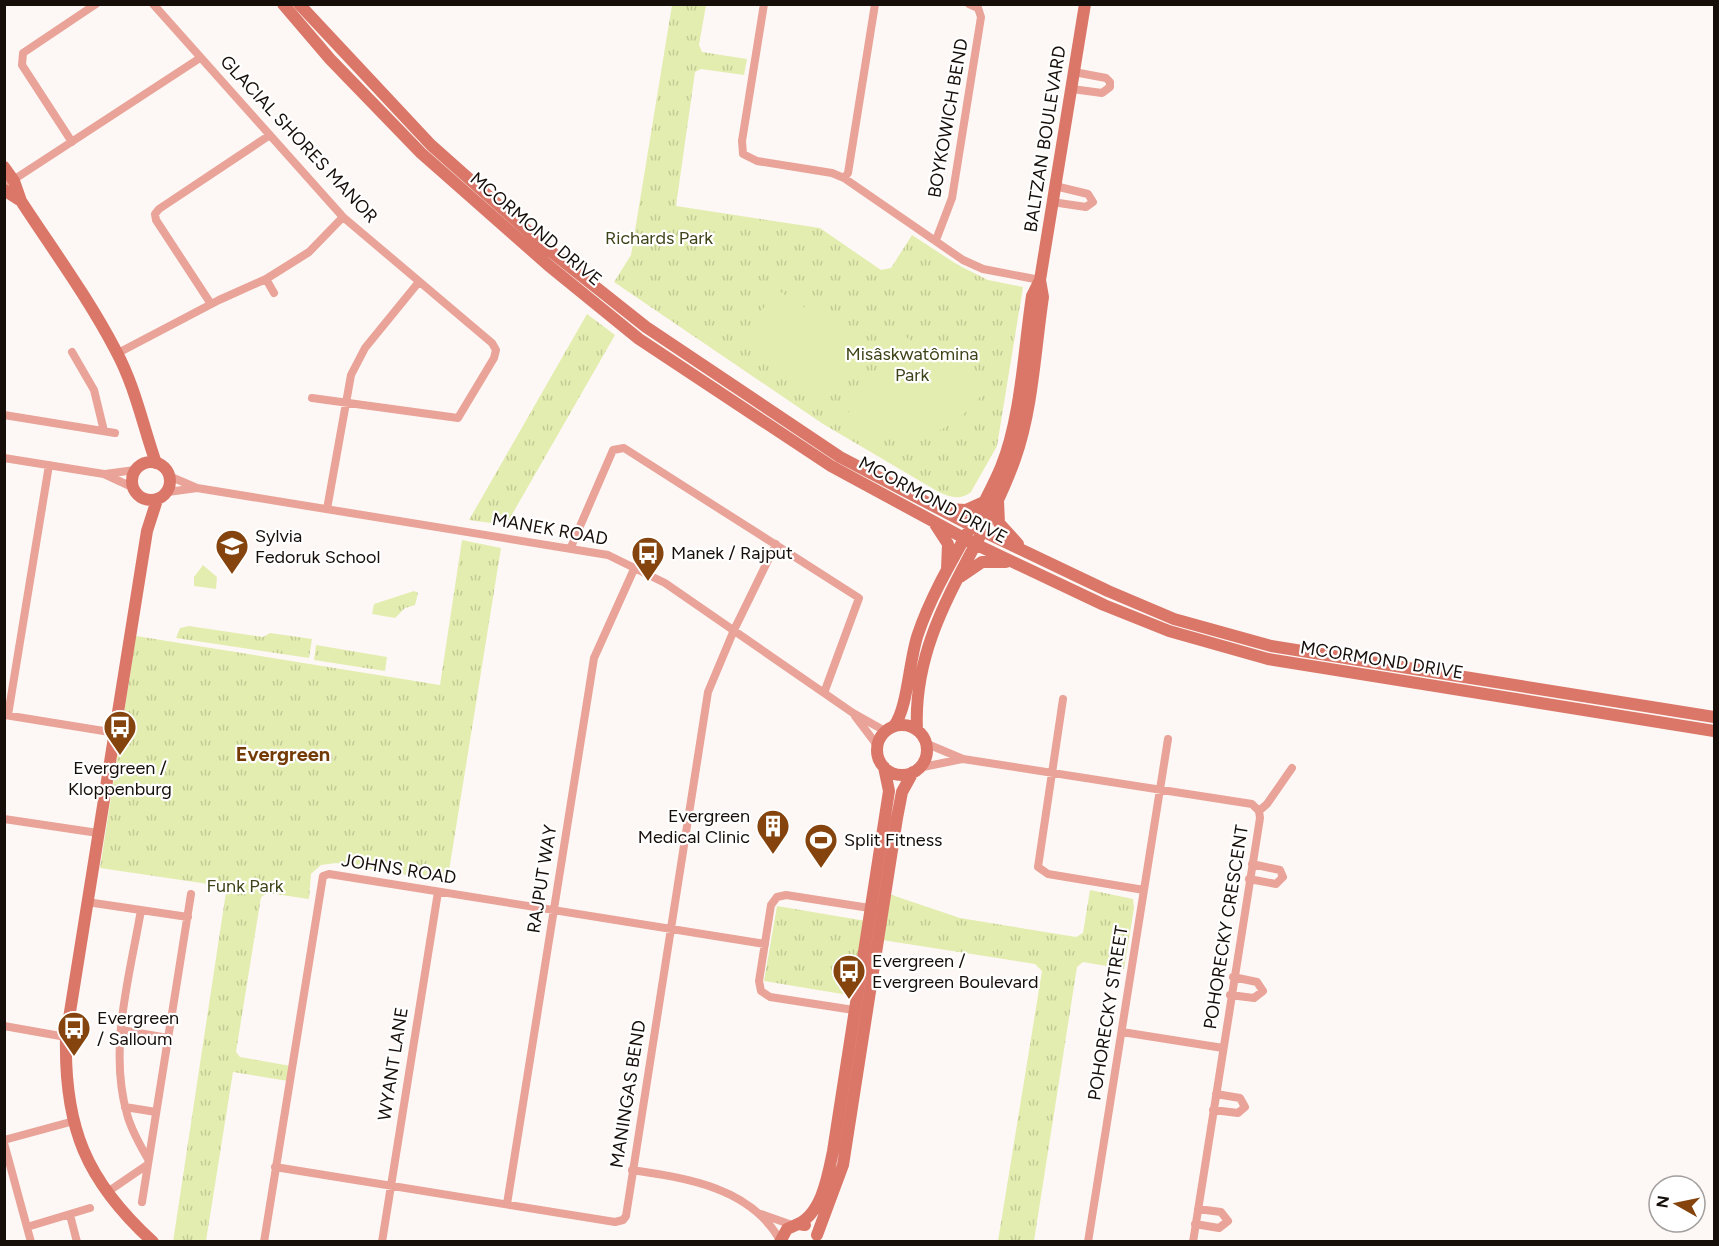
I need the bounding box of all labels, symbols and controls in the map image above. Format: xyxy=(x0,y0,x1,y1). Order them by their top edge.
street label: BOYKOWICH BEND xyxy=(923,37,973,199)
street label: BALTZAN BOULEVARD xyxy=(1019,44,1071,234)
street label: GLACIAL SHORES MANOR xyxy=(216,51,382,227)
street label: MCORMOND DRIVE xyxy=(466,168,606,290)
park label: Richards Park xyxy=(605,227,713,249)
park label: Misâskwatômina Park xyxy=(845,343,979,386)
street label: MCORMOND DRIVE xyxy=(855,452,1011,548)
street label: MANEK ROAD xyxy=(490,508,610,550)
place label: Sylvia Fedoruk School xyxy=(255,525,380,568)
school or university icon: Sylvia Fedoruk School xyxy=(214,528,250,575)
bus stop icon: Manek / Rajput xyxy=(630,535,666,582)
place label: Manek / Rajput xyxy=(671,542,793,564)
street label: MCORMOND DRIVE xyxy=(1299,636,1465,684)
bus stop icon: Evergreen / Kloppenburg xyxy=(102,709,138,756)
district label: Evergreen xyxy=(236,742,330,766)
place label: Evergreen / Kloppenburg xyxy=(68,757,172,800)
place label: Evergreen Medical Clinic xyxy=(638,805,750,848)
building icon: Evergreen Medical Clinic xyxy=(755,808,791,855)
sports icon: Split Fitness xyxy=(803,822,839,869)
street label: RAJPUT WAY xyxy=(523,823,561,935)
street label: POHORECKY CRESCENT xyxy=(1199,823,1253,1031)
place label: Split Fitness xyxy=(844,829,942,851)
street label: JOHNS ROAD xyxy=(340,849,458,889)
park label: Funk Park xyxy=(206,875,284,897)
street label: POHORECKY STREET xyxy=(1083,924,1133,1102)
place label: Evergreen / Evergreen Boulevard xyxy=(872,950,1039,993)
bus stop icon: Evergreen / Evergreen Boulevard xyxy=(831,953,867,1000)
street label: WYANT LANE xyxy=(373,1006,413,1122)
place label: Evergreen / Salloum xyxy=(97,1007,179,1050)
bus stop icon: Evergreen / Salloum xyxy=(56,1010,92,1057)
street label: MANINGAS BEND xyxy=(605,1019,651,1169)
north arrow xyxy=(1647,1174,1707,1234)
text: N xyxy=(1652,1194,1673,1209)

